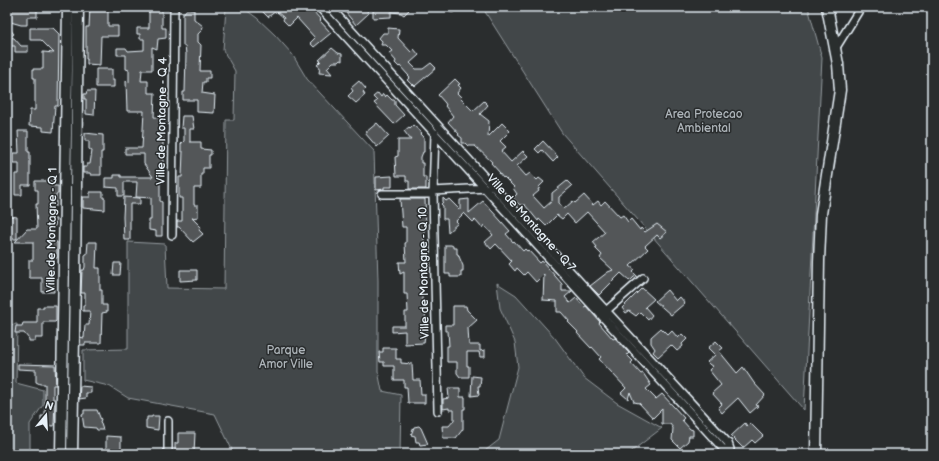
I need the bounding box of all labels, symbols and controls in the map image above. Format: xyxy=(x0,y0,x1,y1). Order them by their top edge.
street label: Ville de Montagne - Q 4 xyxy=(153,56,171,185)
park label: Area Protecao Ambiental xyxy=(665,107,743,136)
street label: Ville de Montagne - Q 1 xyxy=(43,167,61,293)
street label: Ville de Montagne - Q 7 xyxy=(483,171,579,275)
street label: Ville de Montagne - Q 10 xyxy=(415,207,433,339)
park label: Parque Amor Ville xyxy=(259,343,313,372)
north arrow xyxy=(26,395,66,435)
text: N xyxy=(43,399,55,413)

